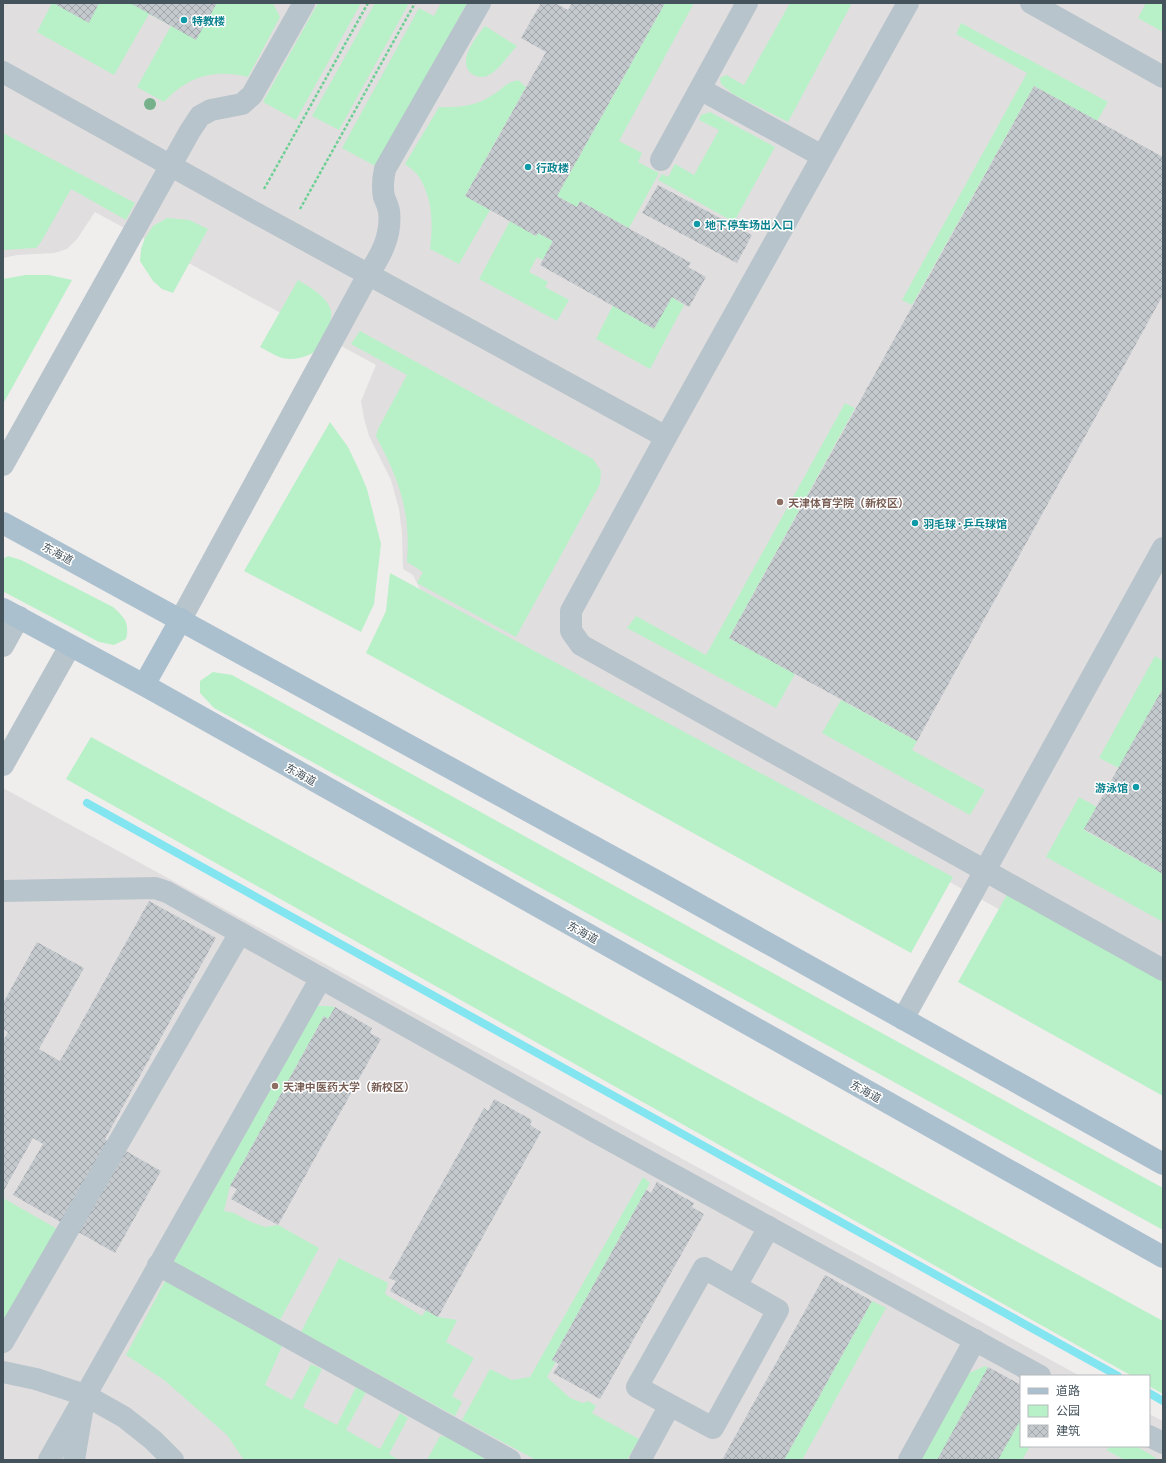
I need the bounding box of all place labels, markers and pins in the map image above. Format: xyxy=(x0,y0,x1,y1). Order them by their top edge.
place label: 特教楼 xyxy=(192,14,225,27)
marker: 特教楼 xyxy=(179,15,189,25)
place label: 行政楼 xyxy=(536,161,569,174)
marker: 行政楼 xyxy=(523,162,533,172)
place label: 地下停车场出入口 xyxy=(705,218,793,231)
marker: 地下停车场出入口 xyxy=(692,219,702,229)
place label: 天津体育学院（新校区） xyxy=(788,496,909,509)
marker: 天津体育学院（新校区） xyxy=(775,497,785,507)
place label: 羽毛球 · 乒乓球馆 xyxy=(923,517,1007,530)
marker: 羽毛球 · 乒乓球馆 xyxy=(910,518,920,528)
place label: 游泳馆 xyxy=(1095,781,1128,794)
marker: 游泳馆 xyxy=(1131,782,1141,792)
place label: 天津中医药大学（新校区） xyxy=(283,1080,415,1093)
marker: 天津中医药大学（新校区） xyxy=(270,1081,280,1091)

